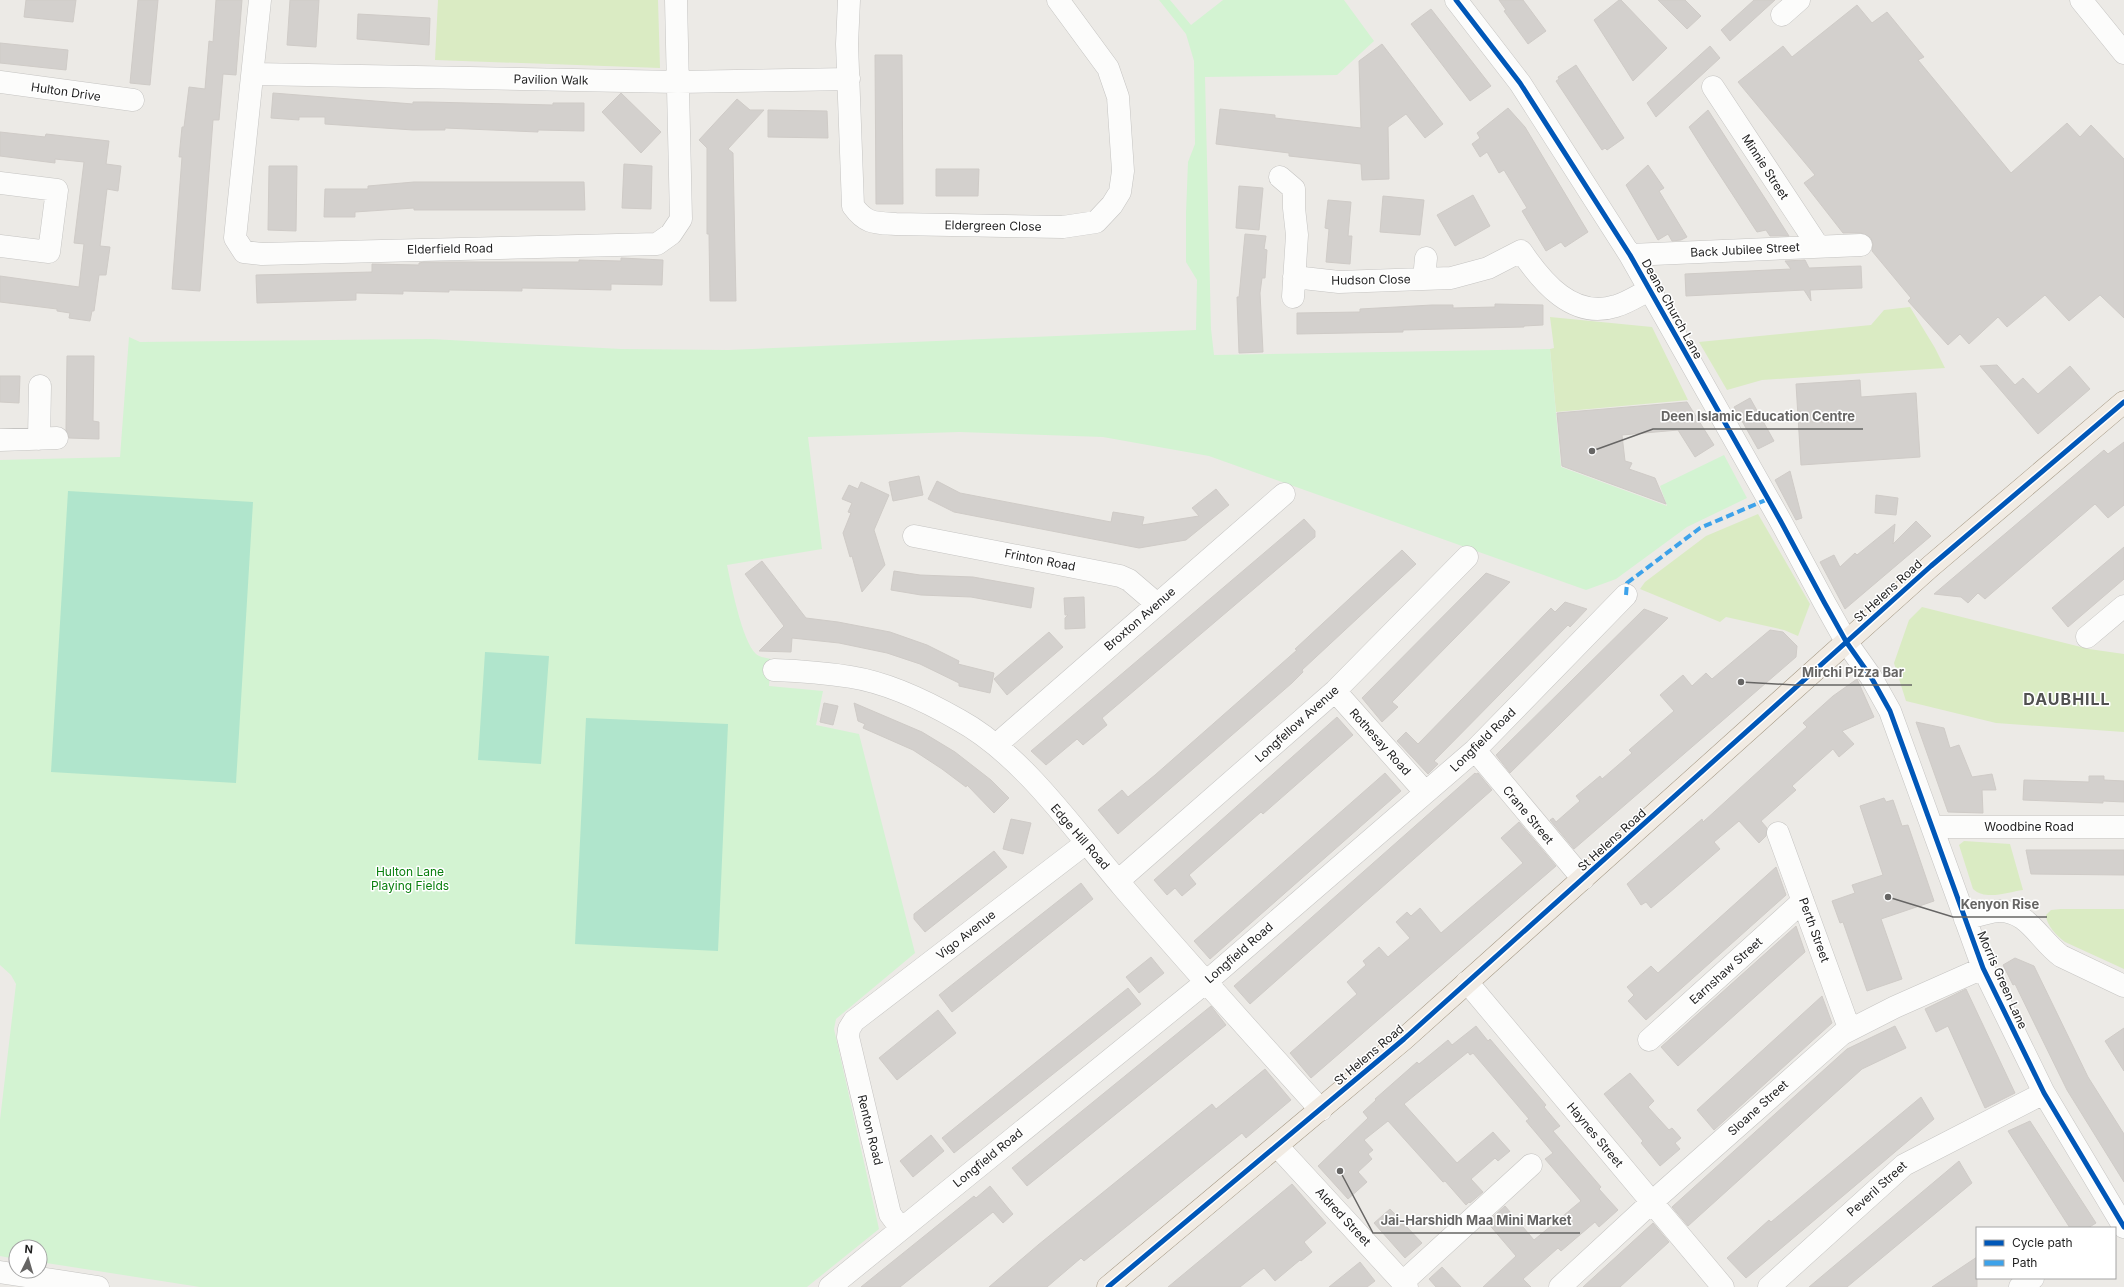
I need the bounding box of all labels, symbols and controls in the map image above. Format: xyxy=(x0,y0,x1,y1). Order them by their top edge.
street label: Pavilion Walk xyxy=(513,71,589,88)
street label: Hulton Drive xyxy=(30,79,102,104)
street label: Minnie Street xyxy=(1739,131,1792,202)
street label: Eldergreen Close xyxy=(944,217,1042,234)
street label: Back Jubilee Street xyxy=(1690,239,1800,260)
street label: Elderfield Road xyxy=(407,240,493,257)
street label: Deane Church Lane xyxy=(1639,256,1706,361)
street label: Hudson Close xyxy=(1331,271,1411,288)
callout: Deen Islamic Education Centre xyxy=(1653,404,1863,429)
text: Deen Islamic Education Centre xyxy=(1661,408,1855,424)
street label: Frinton Road xyxy=(1003,545,1077,574)
street label: St Helens Road xyxy=(1850,556,1925,625)
street label: Broxton Avenue xyxy=(1101,584,1178,654)
callout: Mirchi Pizza Bar xyxy=(1794,660,1912,685)
text: Mirchi Pizza Bar xyxy=(1802,664,1905,680)
street label: Longfellow Avenue xyxy=(1252,682,1342,765)
district label: DAUBHILL xyxy=(2023,689,2111,709)
street label: Rothesay Road xyxy=(1346,705,1414,778)
street label: Longfield Road xyxy=(1447,705,1519,775)
street label: Crane Street xyxy=(1500,783,1557,847)
street label: Edge Hill Road xyxy=(1048,801,1113,873)
street label: St Helens Road xyxy=(1574,805,1649,874)
street label: Woodbine Road xyxy=(1984,819,2074,834)
park label: Hulton Lane Playing Fields xyxy=(371,864,449,893)
callout: Kenyon Rise xyxy=(1953,892,2047,917)
street label: Perth Street xyxy=(1796,896,1833,964)
text: Kenyon Rise xyxy=(1961,896,2039,912)
street label: Vigo Avenue xyxy=(933,907,998,962)
street label: Longfield Road xyxy=(1202,919,1276,986)
street label: Morris Green Lane xyxy=(1974,929,2031,1031)
street label: Earnshaw Street xyxy=(1686,934,1765,1007)
street label: St Helens Road xyxy=(1331,1021,1407,1088)
street label: Sloane Street xyxy=(1724,1077,1791,1139)
street label: Renton Road xyxy=(854,1093,886,1167)
street label: Haynes Street xyxy=(1564,1099,1627,1170)
street label: Longfield Road xyxy=(950,1125,1026,1190)
street label: Peveril Street xyxy=(1844,1158,1910,1220)
street label: Aldred Street xyxy=(1312,1184,1374,1249)
callout: Jai-Harshidh Maa Mini Market xyxy=(1373,1208,1580,1233)
text: Jai-Harshidh Maa Mini Market xyxy=(1380,1212,1572,1228)
legend xyxy=(1976,1227,2116,1279)
text: Cycle path xyxy=(2012,1235,2073,1250)
north arrow xyxy=(8,1239,48,1279)
text: N xyxy=(24,1242,34,1256)
text: Path xyxy=(2012,1255,2037,1270)

